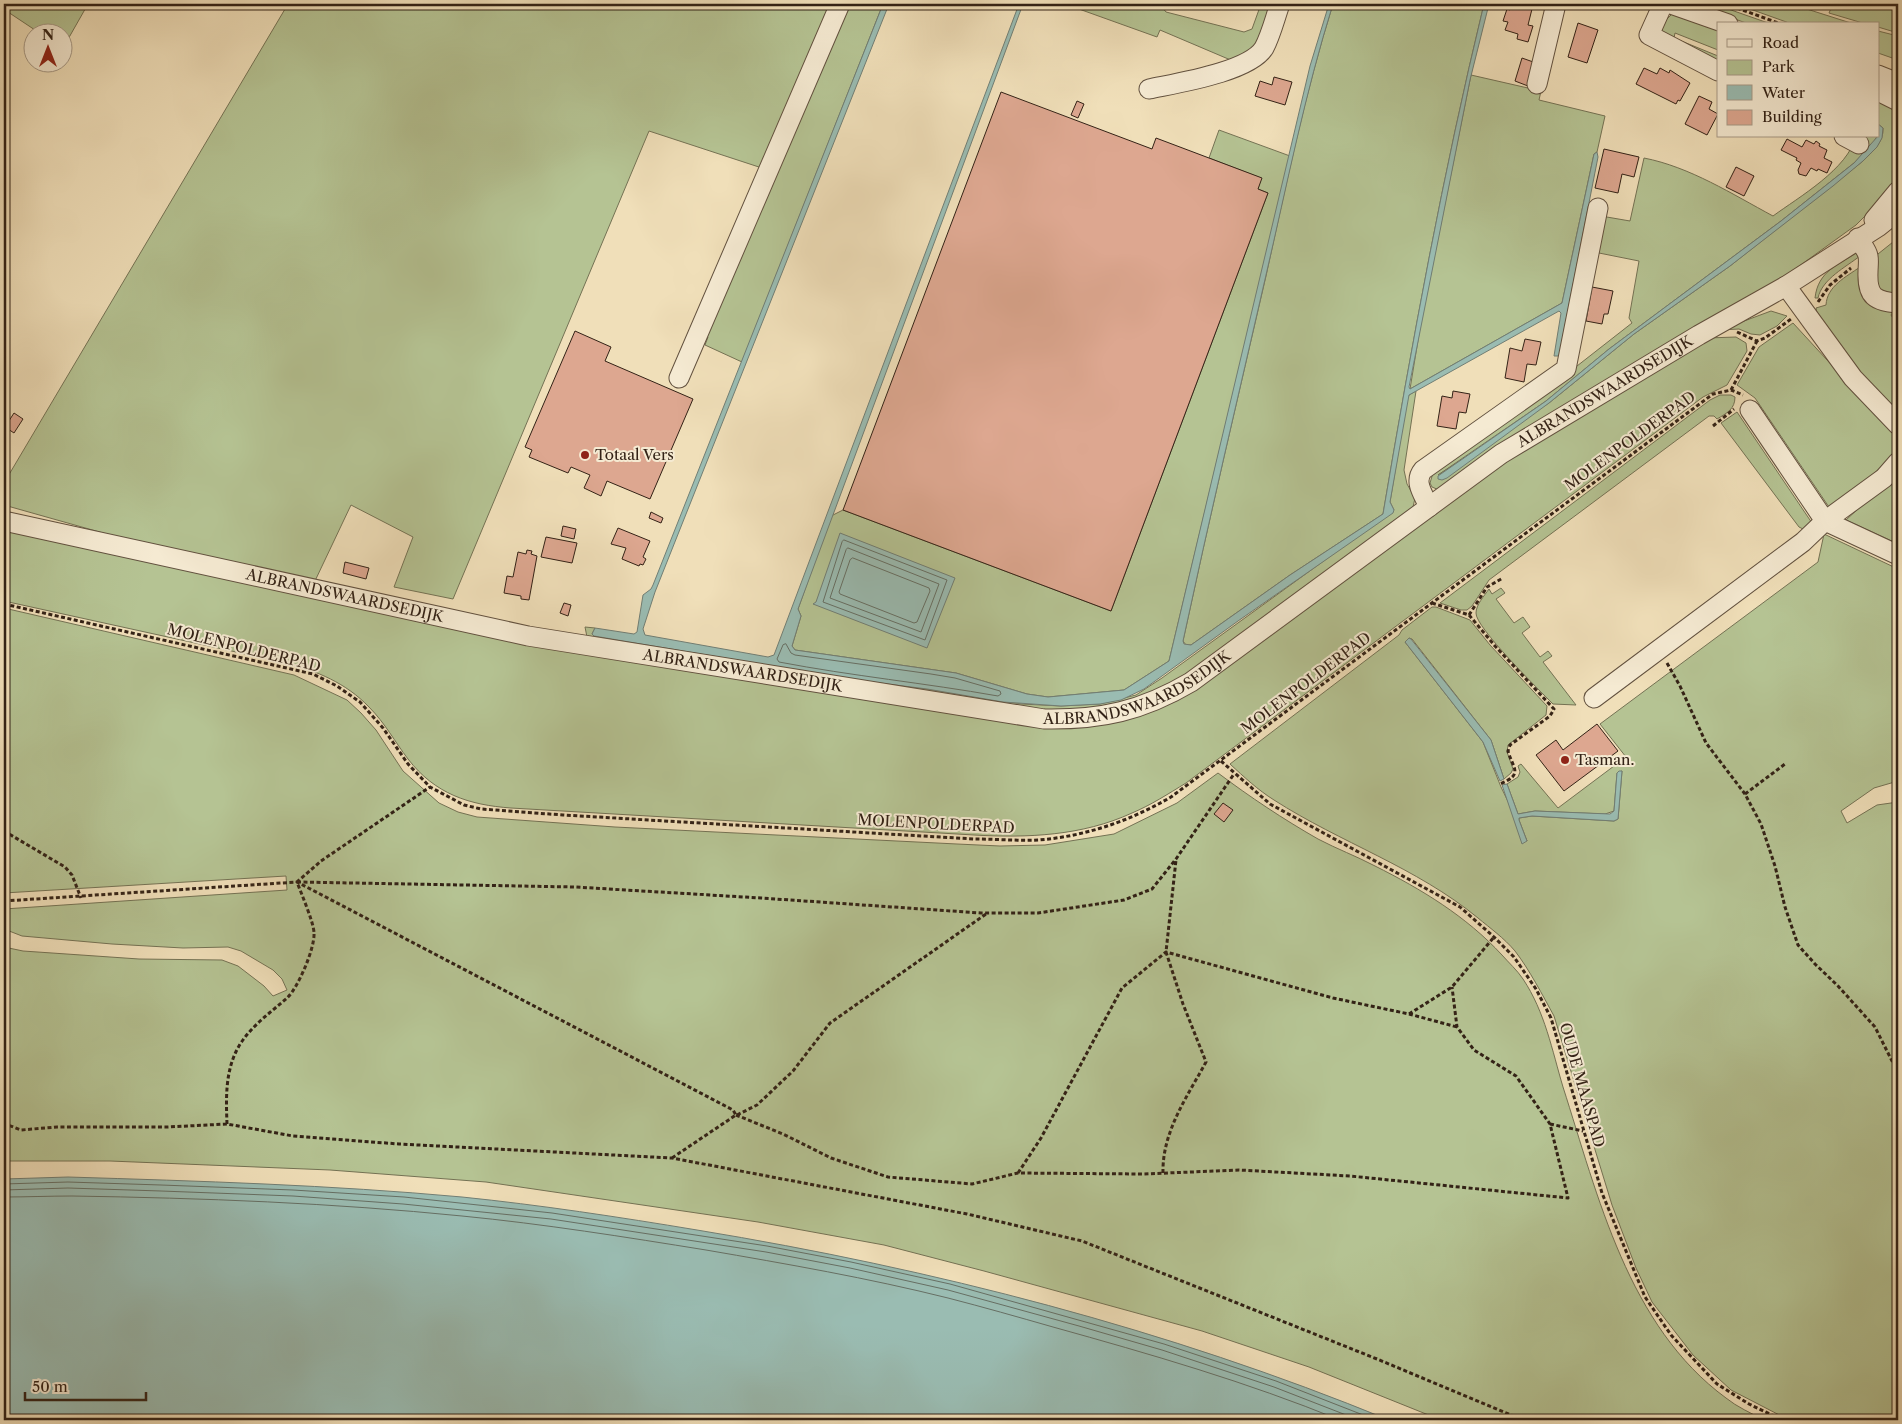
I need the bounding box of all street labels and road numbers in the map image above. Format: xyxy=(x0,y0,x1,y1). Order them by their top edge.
street label: ALBRANDSWAARDSEDIJK xyxy=(1512,330,1697,452)
street label: MOLENPOLDERPAD xyxy=(1560,387,1699,495)
street label: ALBRANDSWAARDSEDIJK xyxy=(243,564,447,627)
street label: MOLENPOLDERPAD xyxy=(165,619,323,676)
street label: MOLENPOLDERPAD xyxy=(1237,628,1374,738)
street label: ALBRANDSWAARDSEDIJK xyxy=(641,644,845,696)
street label: ALBRANDSWAARDSEDIJK xyxy=(1042,645,1235,728)
street label: MOLENPOLDERPAD xyxy=(857,810,1015,837)
street label: OUDE MAASPAD xyxy=(1556,1020,1609,1149)

